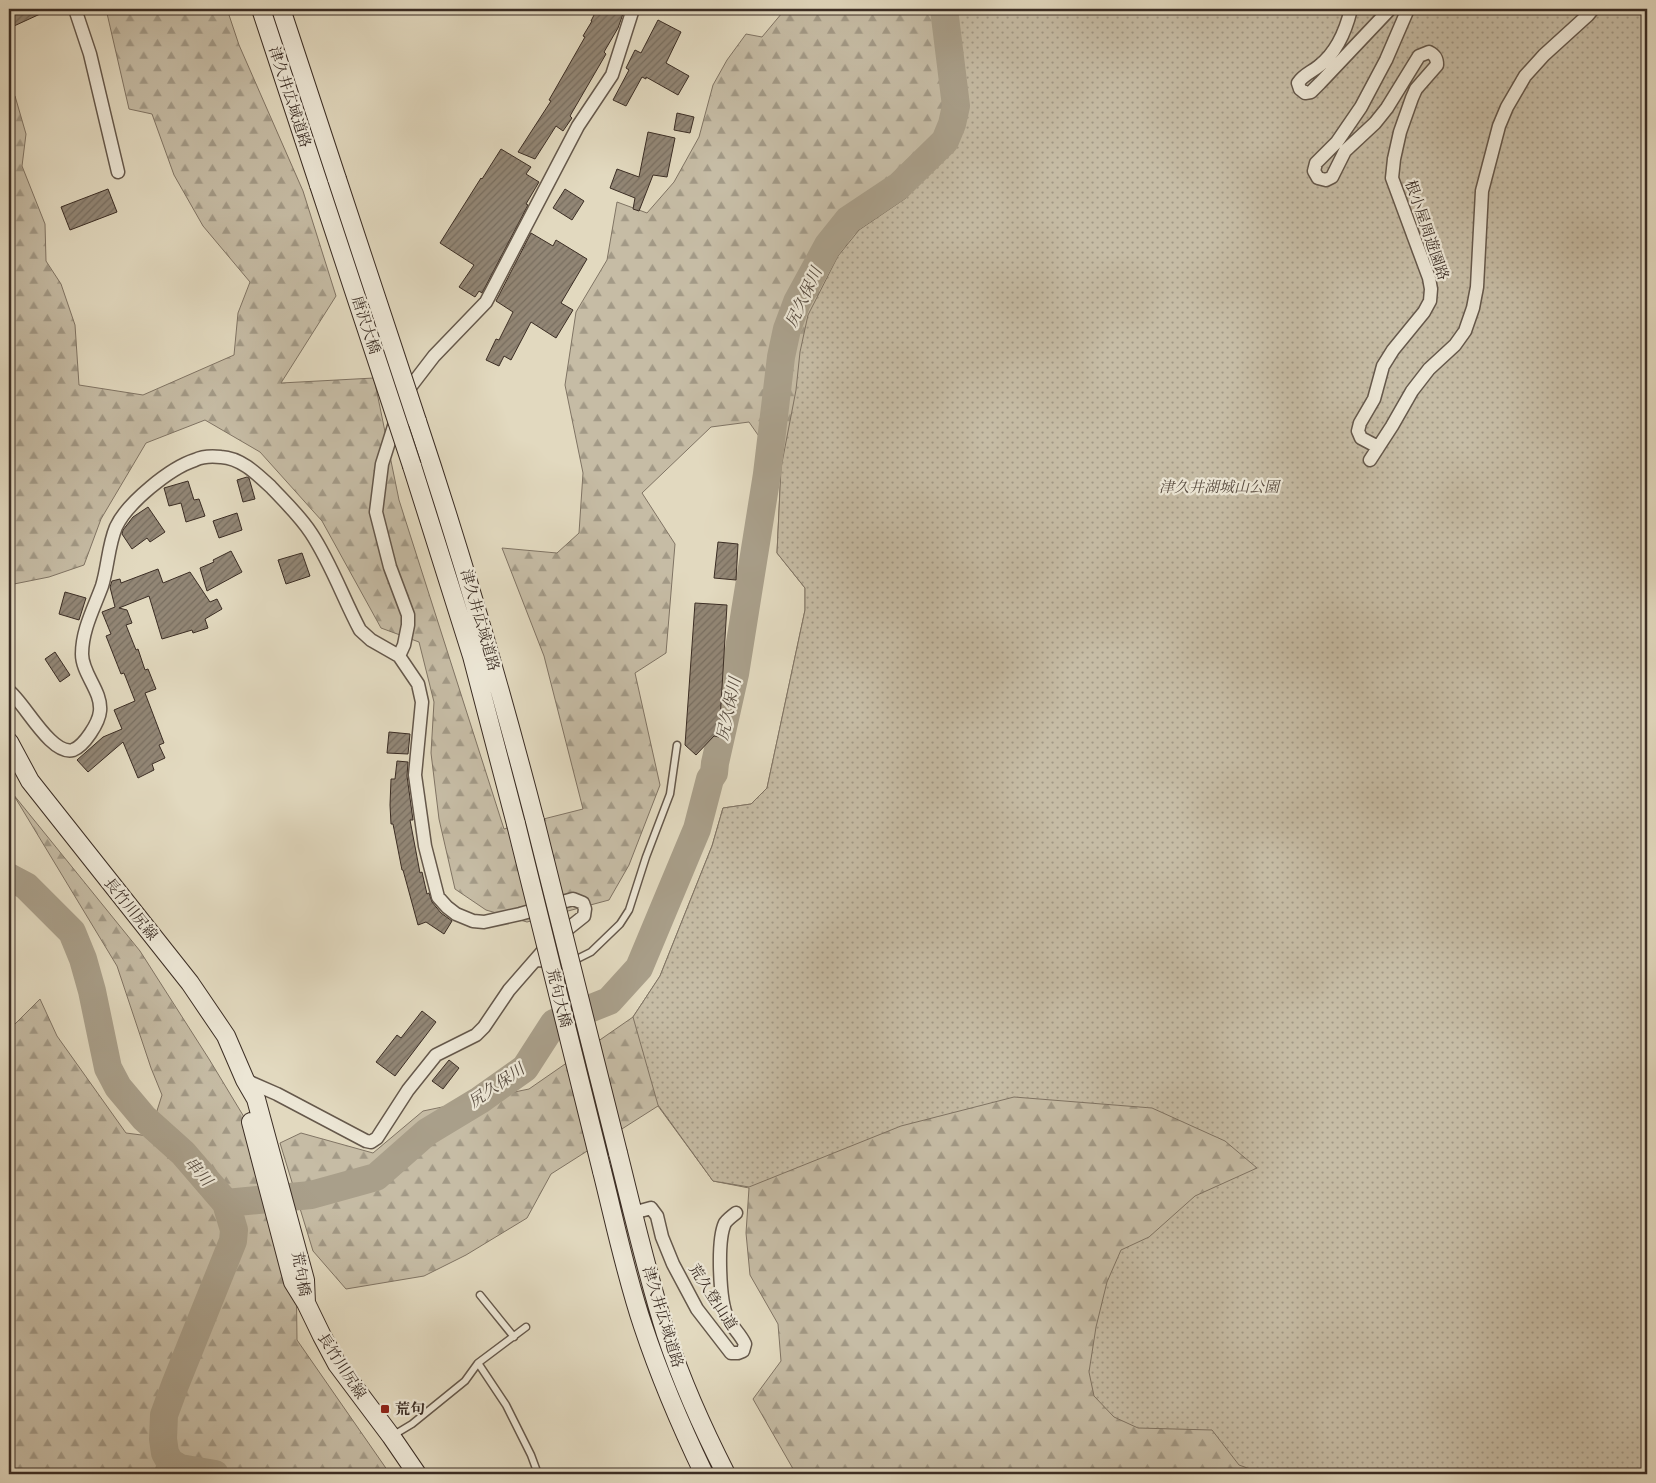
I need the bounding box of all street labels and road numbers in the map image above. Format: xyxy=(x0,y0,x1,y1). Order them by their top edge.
street label: 津久井広域道路 xyxy=(264,44,315,150)
street label: 根小屋周遊園路 xyxy=(1400,177,1453,283)
street label: 唐沢大橋 xyxy=(347,294,384,357)
street label: 津久井広域道路 xyxy=(456,567,503,673)
street label: 長竹川尻線 xyxy=(100,874,162,944)
street label: 荒句大橋 xyxy=(542,967,575,1030)
street label: 荒句橋 xyxy=(287,1250,314,1298)
street label: 荒久登山道 xyxy=(684,1261,741,1334)
street label: 津久井広域道路 xyxy=(638,1264,687,1370)
street label: 長竹川尻線 xyxy=(313,1330,370,1403)

